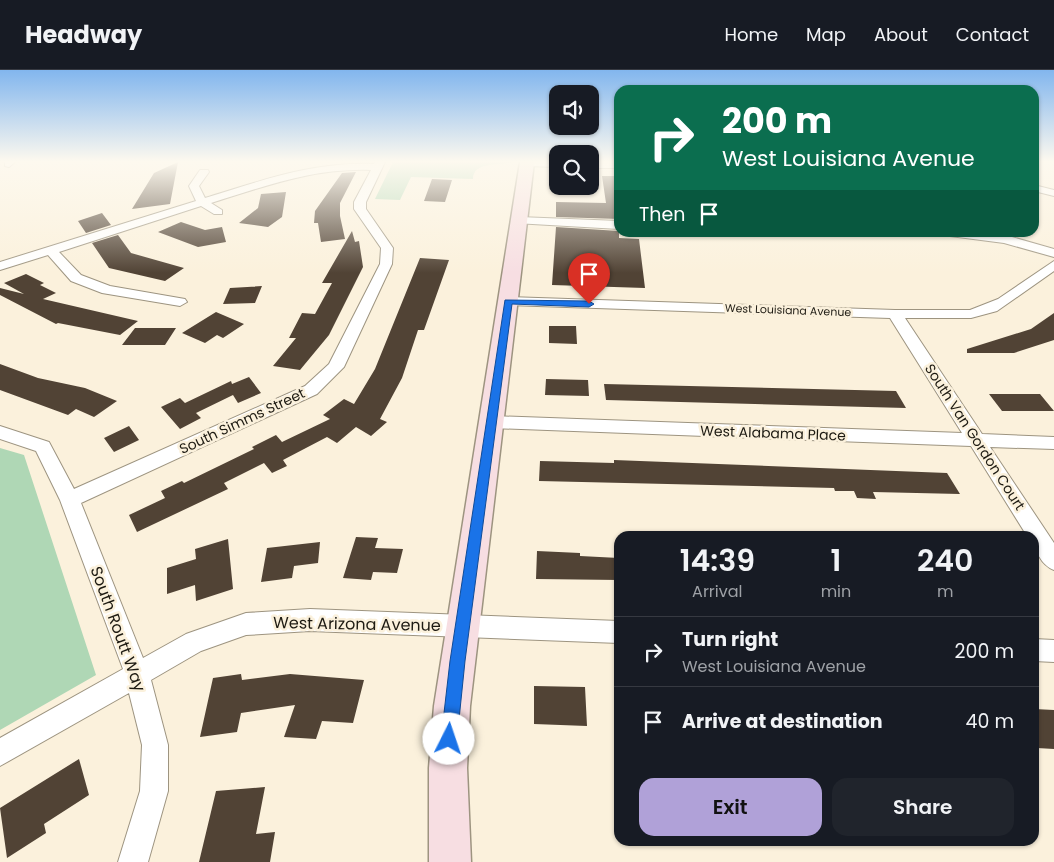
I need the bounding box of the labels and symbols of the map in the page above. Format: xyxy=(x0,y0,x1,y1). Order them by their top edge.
pin xyxy=(568,253,610,304)
street label: West Louisiana Avenue xyxy=(725,300,852,320)
street label: South Van Gordon Court xyxy=(920,360,1030,514)
street label: South Simms Street xyxy=(176,383,308,459)
street label: West Alabama Place xyxy=(700,420,846,446)
street label: South Routt Way xyxy=(85,563,151,695)
street label: West Arizona Avenue xyxy=(273,611,441,637)
position arrow xyxy=(422,712,474,764)

